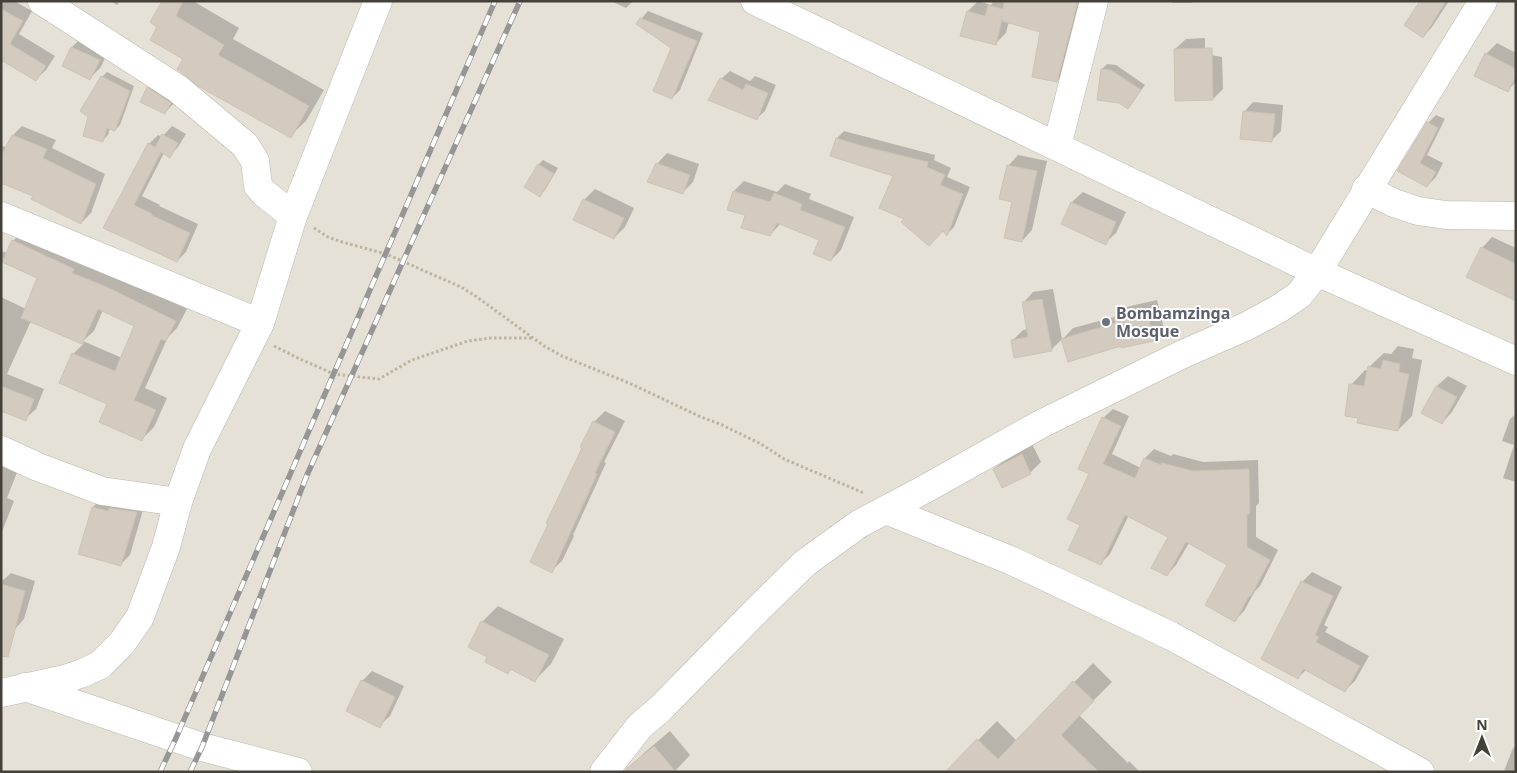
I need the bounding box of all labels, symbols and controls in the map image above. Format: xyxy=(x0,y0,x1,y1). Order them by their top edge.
place label: Bombamzinga Mosque xyxy=(1116,302,1230,342)
marker: Bombamzinga Mosque xyxy=(1100,316,1112,328)
north arrow xyxy=(1457,713,1507,763)
text: N xyxy=(1476,715,1488,734)

